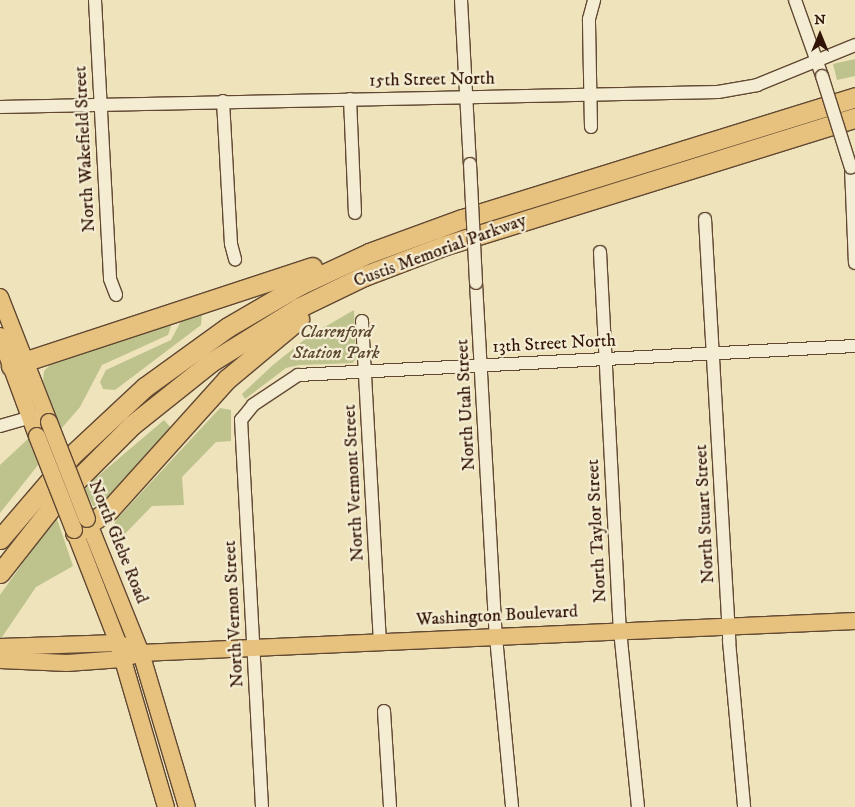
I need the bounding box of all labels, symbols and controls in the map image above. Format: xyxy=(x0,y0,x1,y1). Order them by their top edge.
north arrow xyxy=(795,10,845,60)
text: N xyxy=(814,11,826,29)
street label: North Wakefield Street xyxy=(70,65,100,233)
street label: 15th Street North xyxy=(369,68,495,92)
street label: Custis Memorial Parkway xyxy=(351,210,529,292)
park label: Clarenford Station Park xyxy=(292,322,380,364)
street label: 13th Street North xyxy=(492,330,616,358)
street label: North Utah Street xyxy=(452,339,480,471)
street label: North Vermont Street xyxy=(339,404,369,562)
street label: North Stuart Street xyxy=(691,444,719,584)
street label: North Taylor Street xyxy=(582,459,612,603)
street label: North Glebe Road xyxy=(83,477,153,607)
street label: North Vernon Street xyxy=(219,540,249,688)
street label: Washington Boulevard xyxy=(416,601,578,631)

